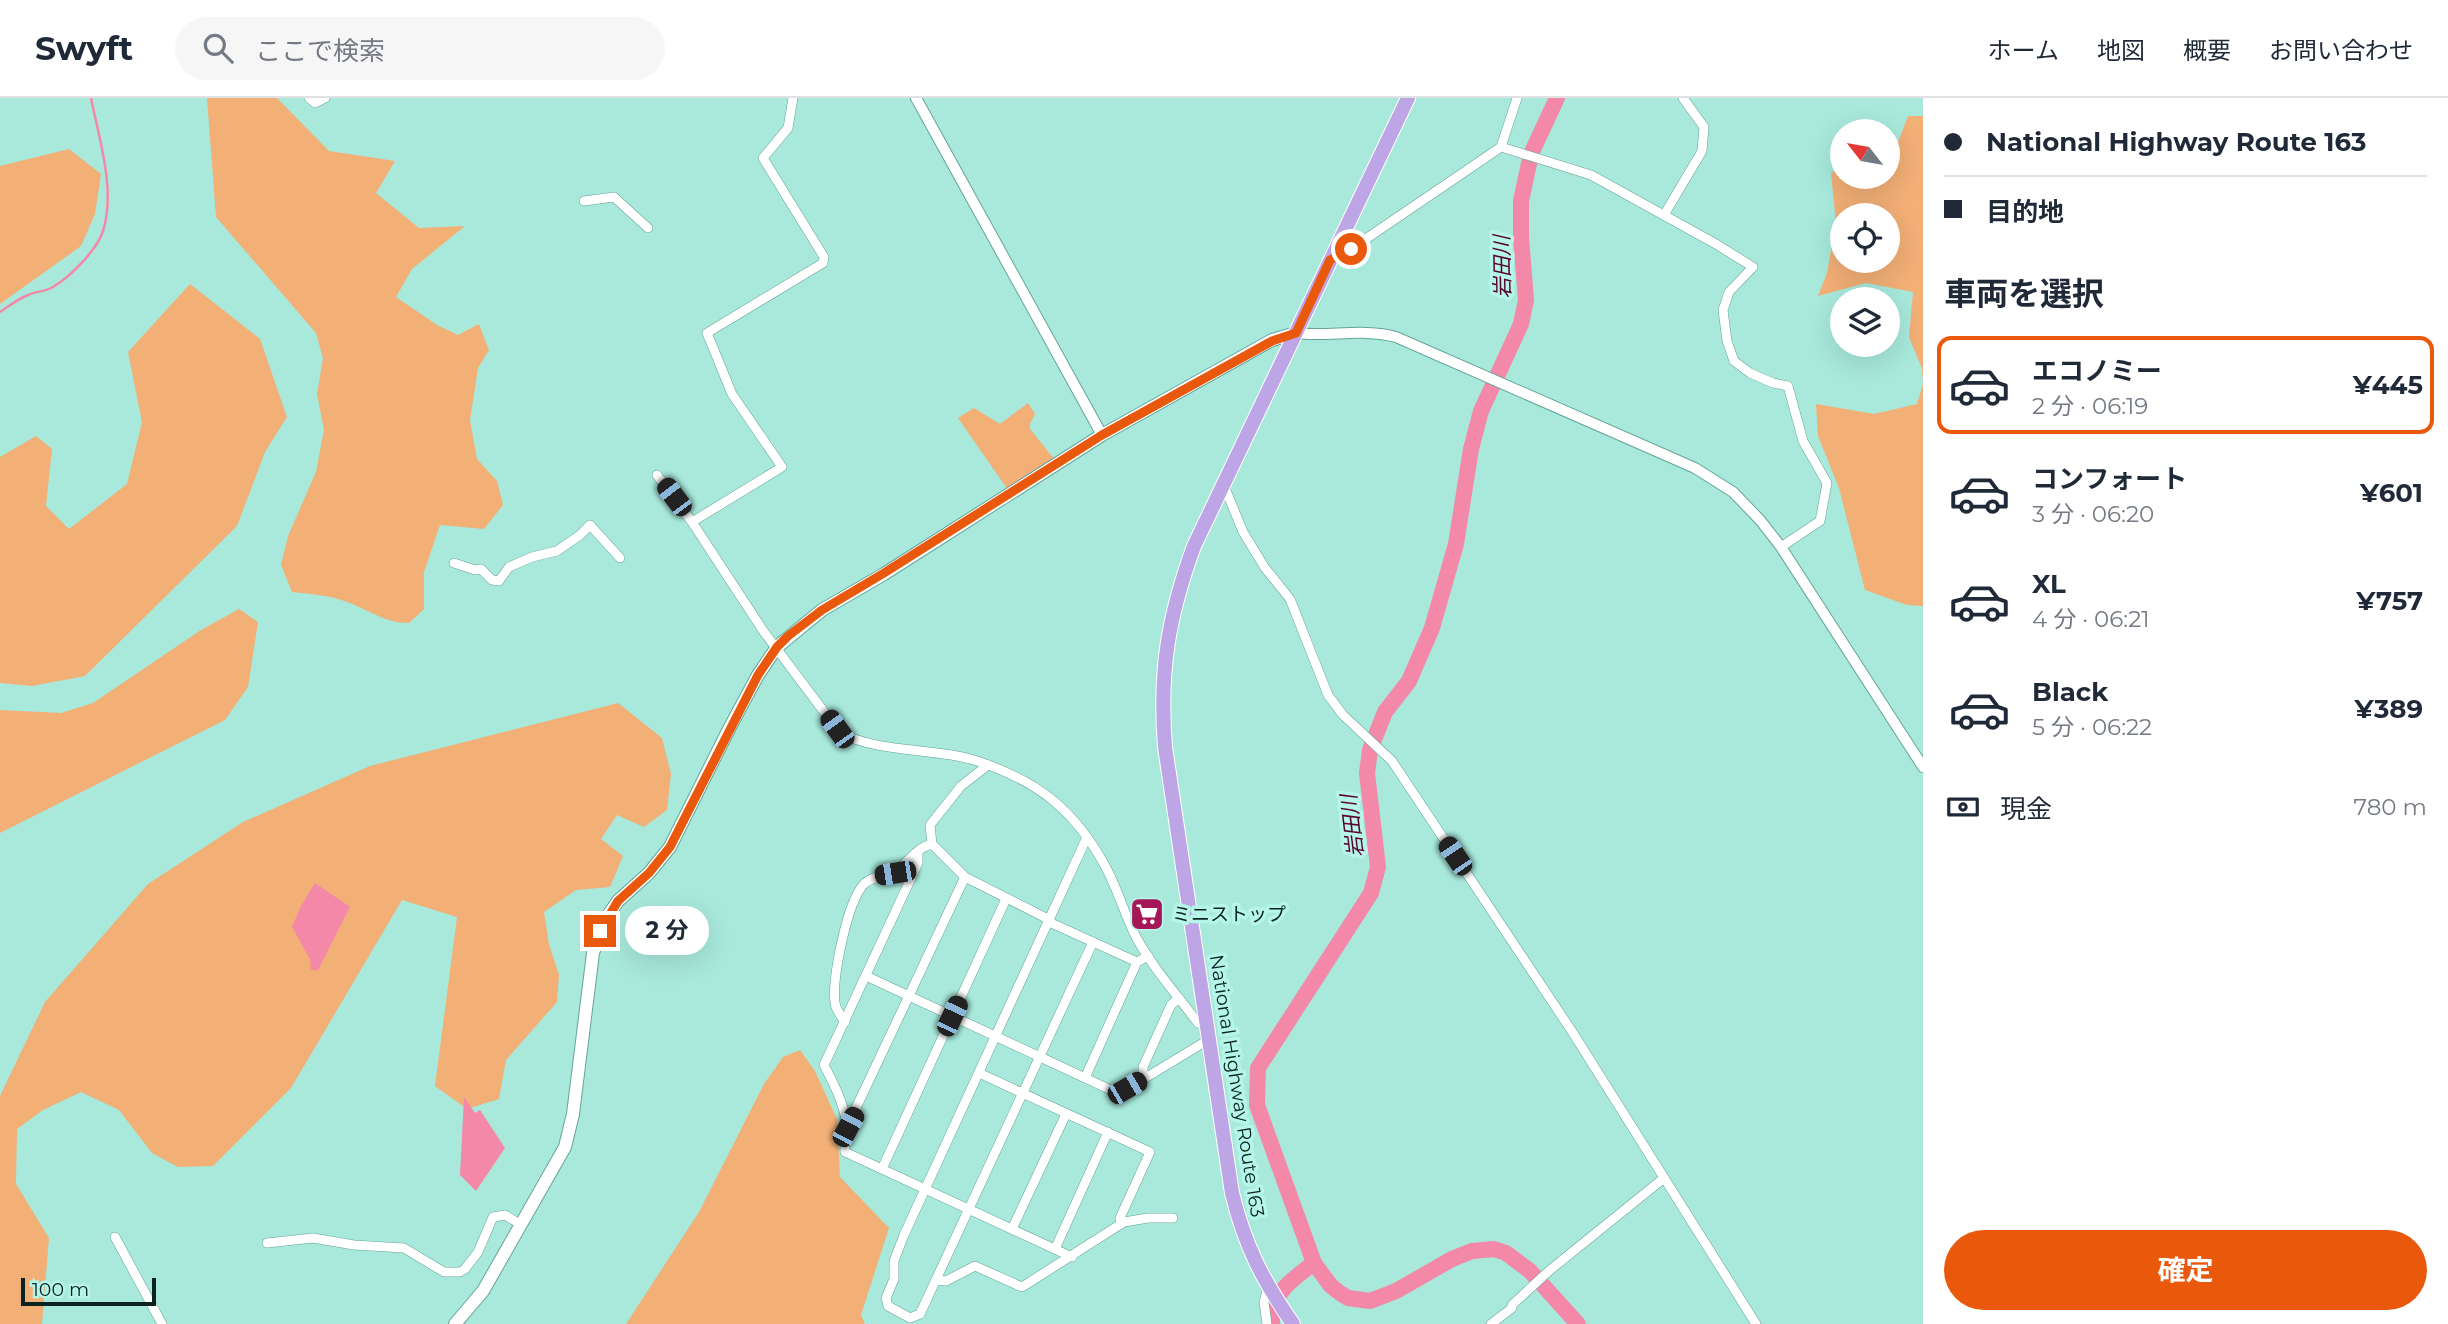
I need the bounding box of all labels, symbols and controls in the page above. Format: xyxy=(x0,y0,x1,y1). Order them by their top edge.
search box xyxy=(175,17,665,80)
text: Swyft xyxy=(35,28,133,68)
icon: search xyxy=(199,29,237,67)
text: ここで検索 xyxy=(255,35,385,67)
text: ホーム xyxy=(1988,36,2059,65)
text: 地図 xyxy=(2097,36,2145,65)
text: 概要 xyxy=(2183,36,2231,65)
text: お問い合わせ xyxy=(2269,36,2413,65)
north arrow xyxy=(1830,119,1900,189)
map controls xyxy=(1830,119,1900,357)
text: National Highway Route 163 xyxy=(1986,126,2366,158)
text: 目的地 xyxy=(1986,196,2064,228)
button: locate xyxy=(1830,203,1900,273)
route start xyxy=(1335,233,1367,265)
water label: 岩田川 xyxy=(1489,233,1515,299)
text: 車両を選択 xyxy=(1944,274,2104,313)
button: layers xyxy=(1830,287,1900,357)
icon: car xyxy=(1948,354,2011,417)
text: エコノミー xyxy=(2032,355,2162,387)
text: ¥445 xyxy=(2353,369,2423,401)
text: 2 分 · 06:19 xyxy=(2032,392,2148,420)
icon: car xyxy=(1948,462,2011,525)
text: コンフォート xyxy=(2032,463,2187,495)
car xyxy=(653,474,696,520)
text: ¥601 xyxy=(2360,477,2423,509)
text: 3 分 · 06:20 xyxy=(2032,500,2154,528)
text: XL xyxy=(2032,568,2066,600)
icon: car xyxy=(1948,570,2011,633)
text: ¥757 xyxy=(2356,585,2423,617)
text: 4 分 · 06:21 xyxy=(2032,605,2150,633)
text: Black xyxy=(2032,676,2108,708)
icon: car xyxy=(1948,678,2011,741)
text: ¥389 xyxy=(2354,693,2423,725)
car xyxy=(817,706,858,752)
text: 5 分 · 06:22 xyxy=(2032,713,2152,741)
icon: cash xyxy=(1944,788,1982,826)
water label: 岩田川 xyxy=(1336,791,1368,859)
text: 現金 xyxy=(2000,793,2052,825)
text: 780 m xyxy=(2354,793,2427,821)
car xyxy=(1435,833,1476,879)
car xyxy=(873,859,918,887)
supermarket icon: ミニストップ xyxy=(1128,895,1166,933)
place label: ミニストップ xyxy=(1172,903,1286,926)
callout: 2 分 xyxy=(624,906,708,956)
route end xyxy=(584,915,616,947)
text: 2 分 xyxy=(645,916,689,944)
street label: National Highway Route 163 xyxy=(1205,953,1269,1219)
car xyxy=(934,993,971,1039)
car xyxy=(1104,1068,1151,1108)
car xyxy=(829,1104,868,1150)
button: 確定 xyxy=(1944,1230,2427,1310)
scale bar xyxy=(21,1275,156,1307)
text: 100 m xyxy=(32,1278,89,1301)

